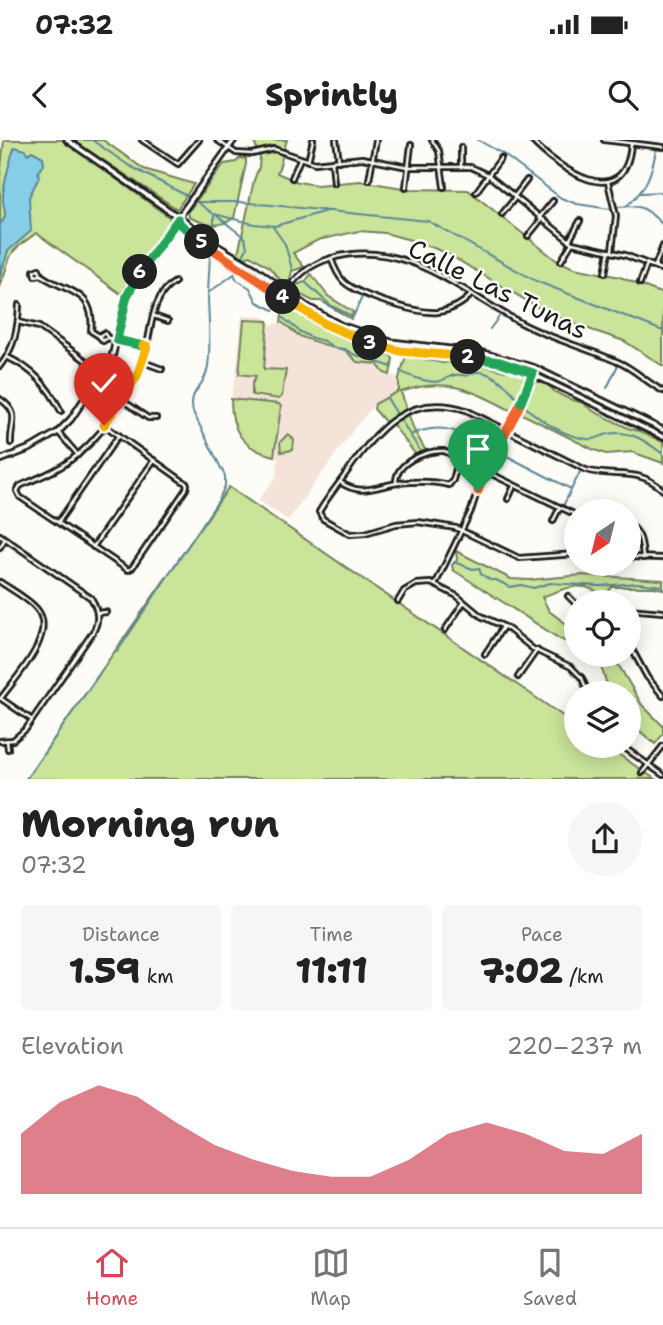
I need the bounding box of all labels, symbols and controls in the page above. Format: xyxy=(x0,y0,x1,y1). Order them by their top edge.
text: 07:32 xyxy=(35,7,113,42)
text: Sprintly xyxy=(265,73,398,116)
icon: back xyxy=(21,76,59,114)
icon: search xyxy=(604,76,642,114)
pin: 5 xyxy=(184,224,220,259)
text: 5 xyxy=(196,229,207,254)
street label: Calle Las Tunas xyxy=(403,230,594,347)
pin: 6 xyxy=(122,254,158,290)
text: 6 xyxy=(133,259,146,284)
pin: 4 xyxy=(266,280,300,314)
text: 4 xyxy=(276,284,289,309)
pin: 3 xyxy=(352,326,388,360)
text: 3 xyxy=(363,330,376,355)
pin: 2 xyxy=(450,340,486,374)
text: 2 xyxy=(461,344,474,369)
pin xyxy=(74,353,134,425)
icon: check xyxy=(85,364,123,402)
pin xyxy=(448,419,508,491)
icon: arrive xyxy=(459,430,497,468)
north arrow xyxy=(564,499,640,576)
map controls xyxy=(564,499,641,758)
button: locate xyxy=(564,590,641,667)
button: layers xyxy=(564,681,641,758)
text: Morning run xyxy=(21,798,279,849)
button: share xyxy=(568,802,642,876)
text: 07:32 xyxy=(21,850,87,880)
text: Distance xyxy=(82,922,160,947)
text: Time xyxy=(310,922,353,947)
text: Pace xyxy=(521,922,563,947)
text: 1.59 xyxy=(69,947,140,994)
text: 11:11 xyxy=(295,947,368,994)
text: 7:02 xyxy=(480,947,563,994)
text: km xyxy=(140,964,174,989)
text: /km xyxy=(563,964,604,989)
text: Elevation xyxy=(21,1031,124,1061)
text: 220–237 m xyxy=(507,1031,642,1061)
tab: Home xyxy=(86,1244,138,1311)
tab: Map xyxy=(310,1244,351,1311)
tab: Saved xyxy=(523,1244,577,1311)

